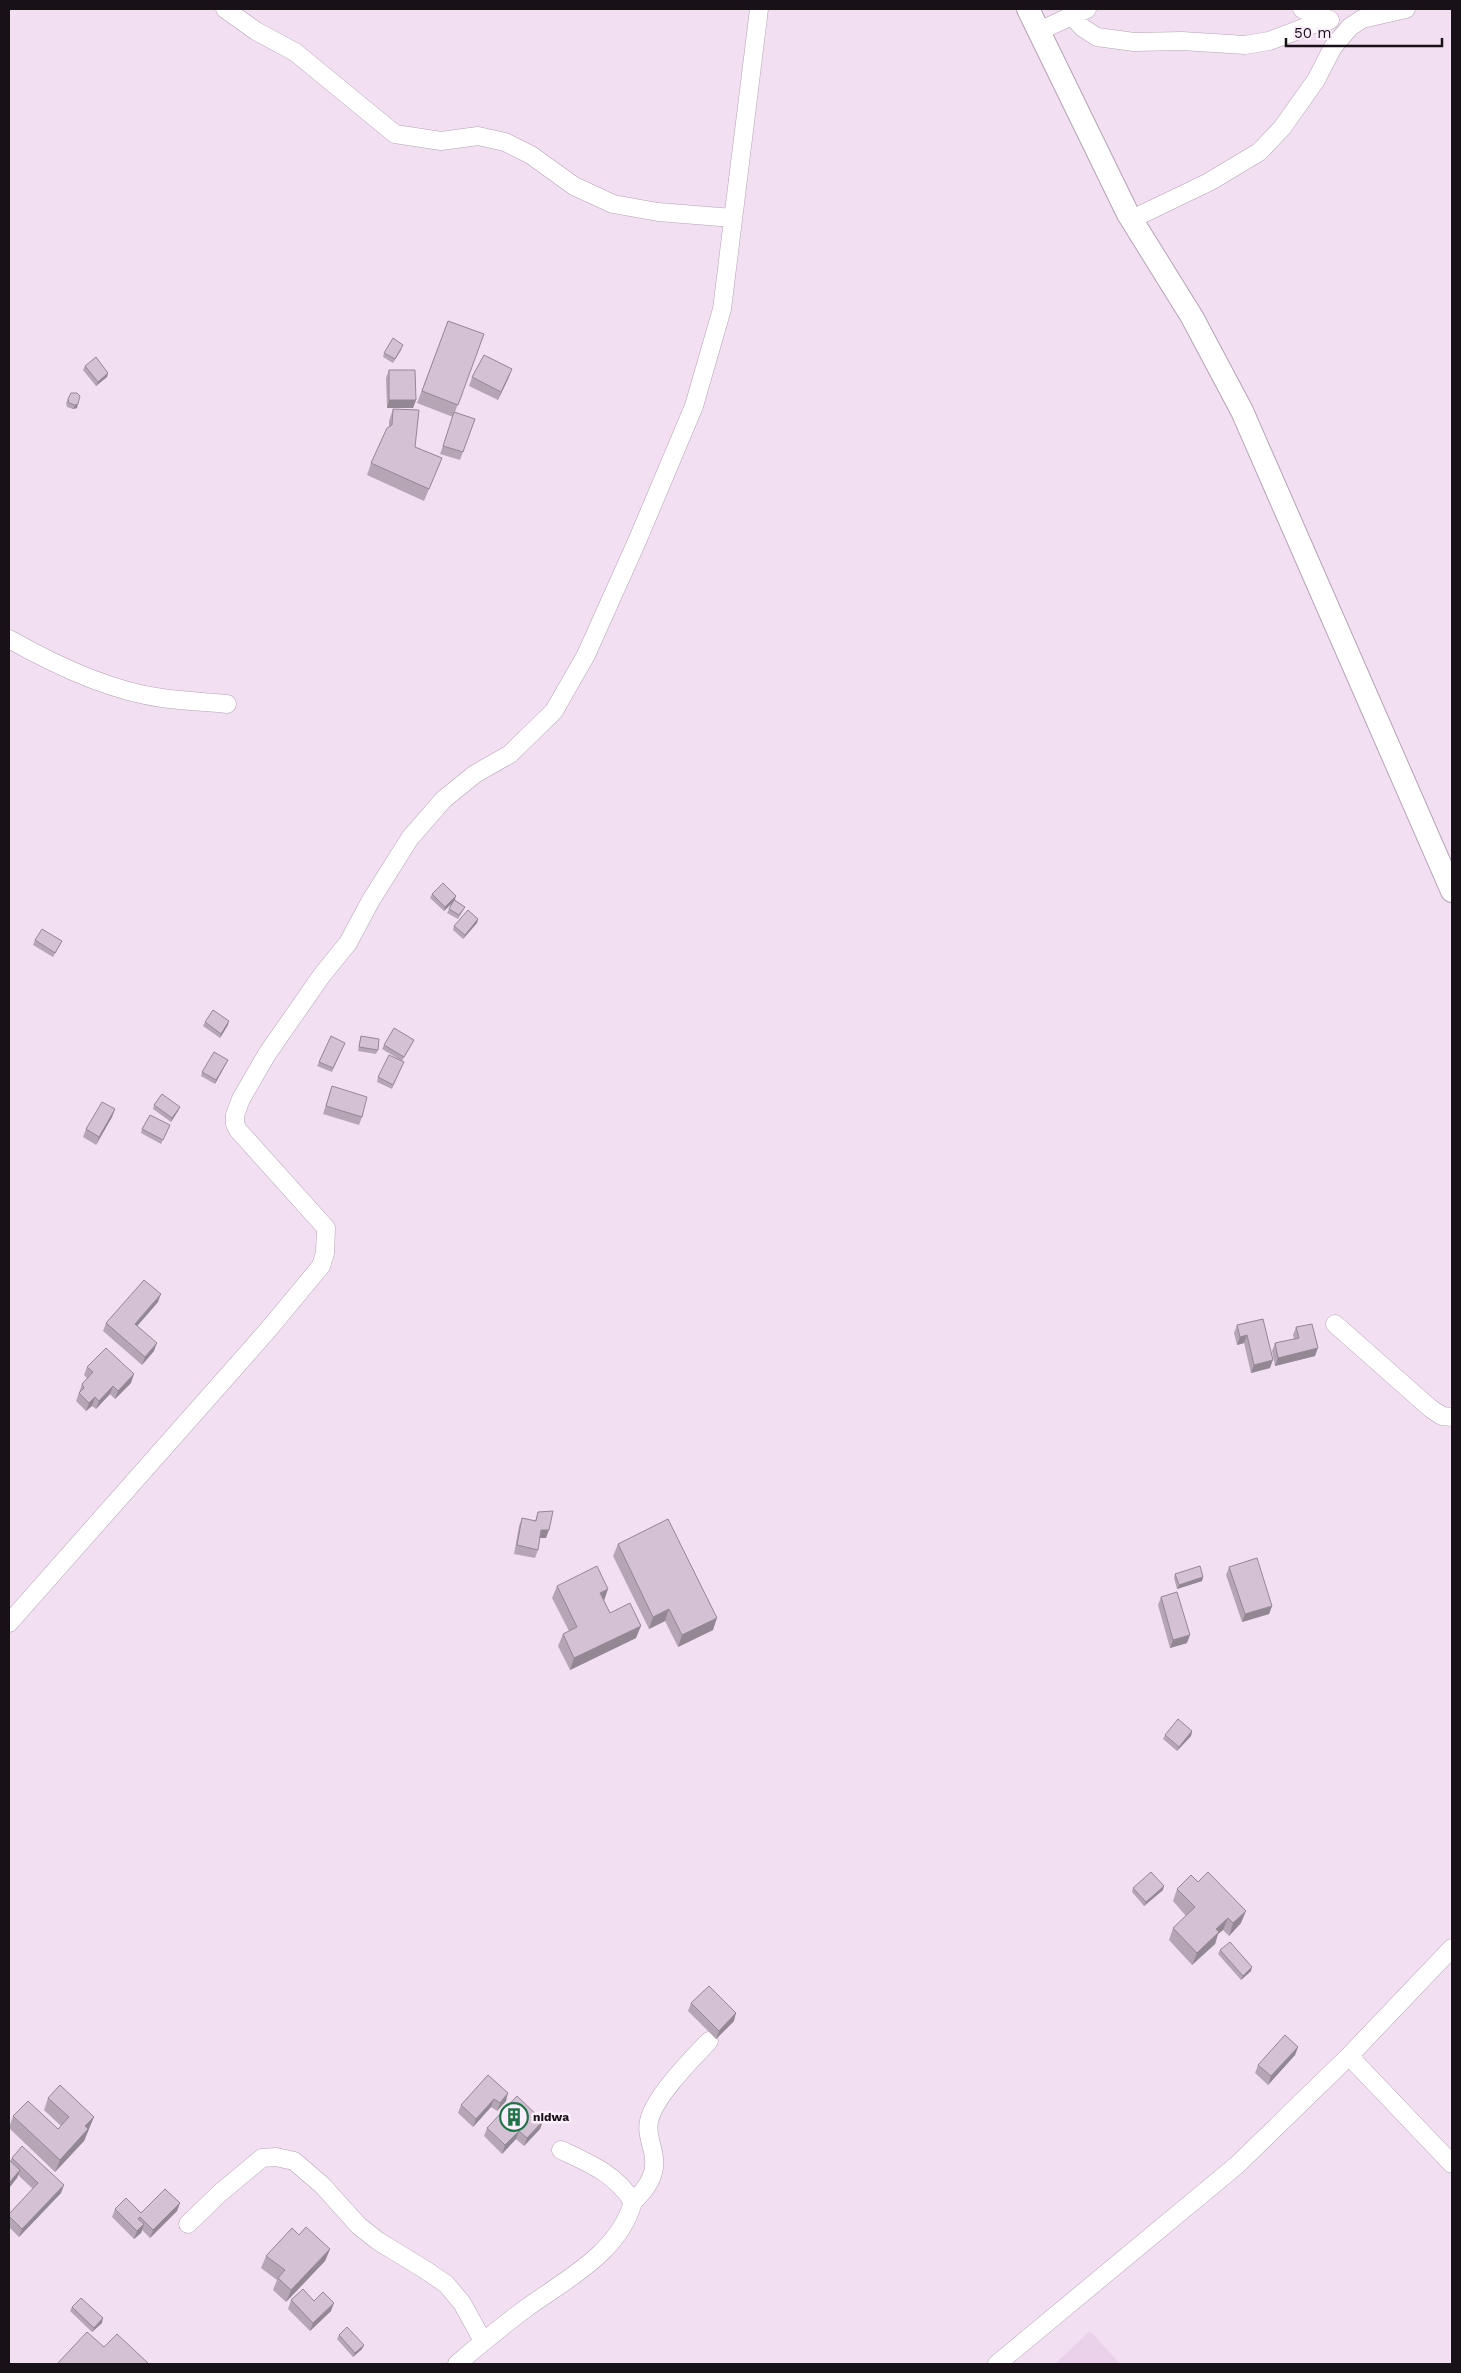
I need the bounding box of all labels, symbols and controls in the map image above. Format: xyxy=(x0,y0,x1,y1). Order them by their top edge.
scale bar xyxy=(1286,15,1442,47)
text: 50 m xyxy=(1294,24,1331,42)
building icon: nidwa xyxy=(499,2102,529,2132)
place label: nidwa xyxy=(533,2110,569,2124)

